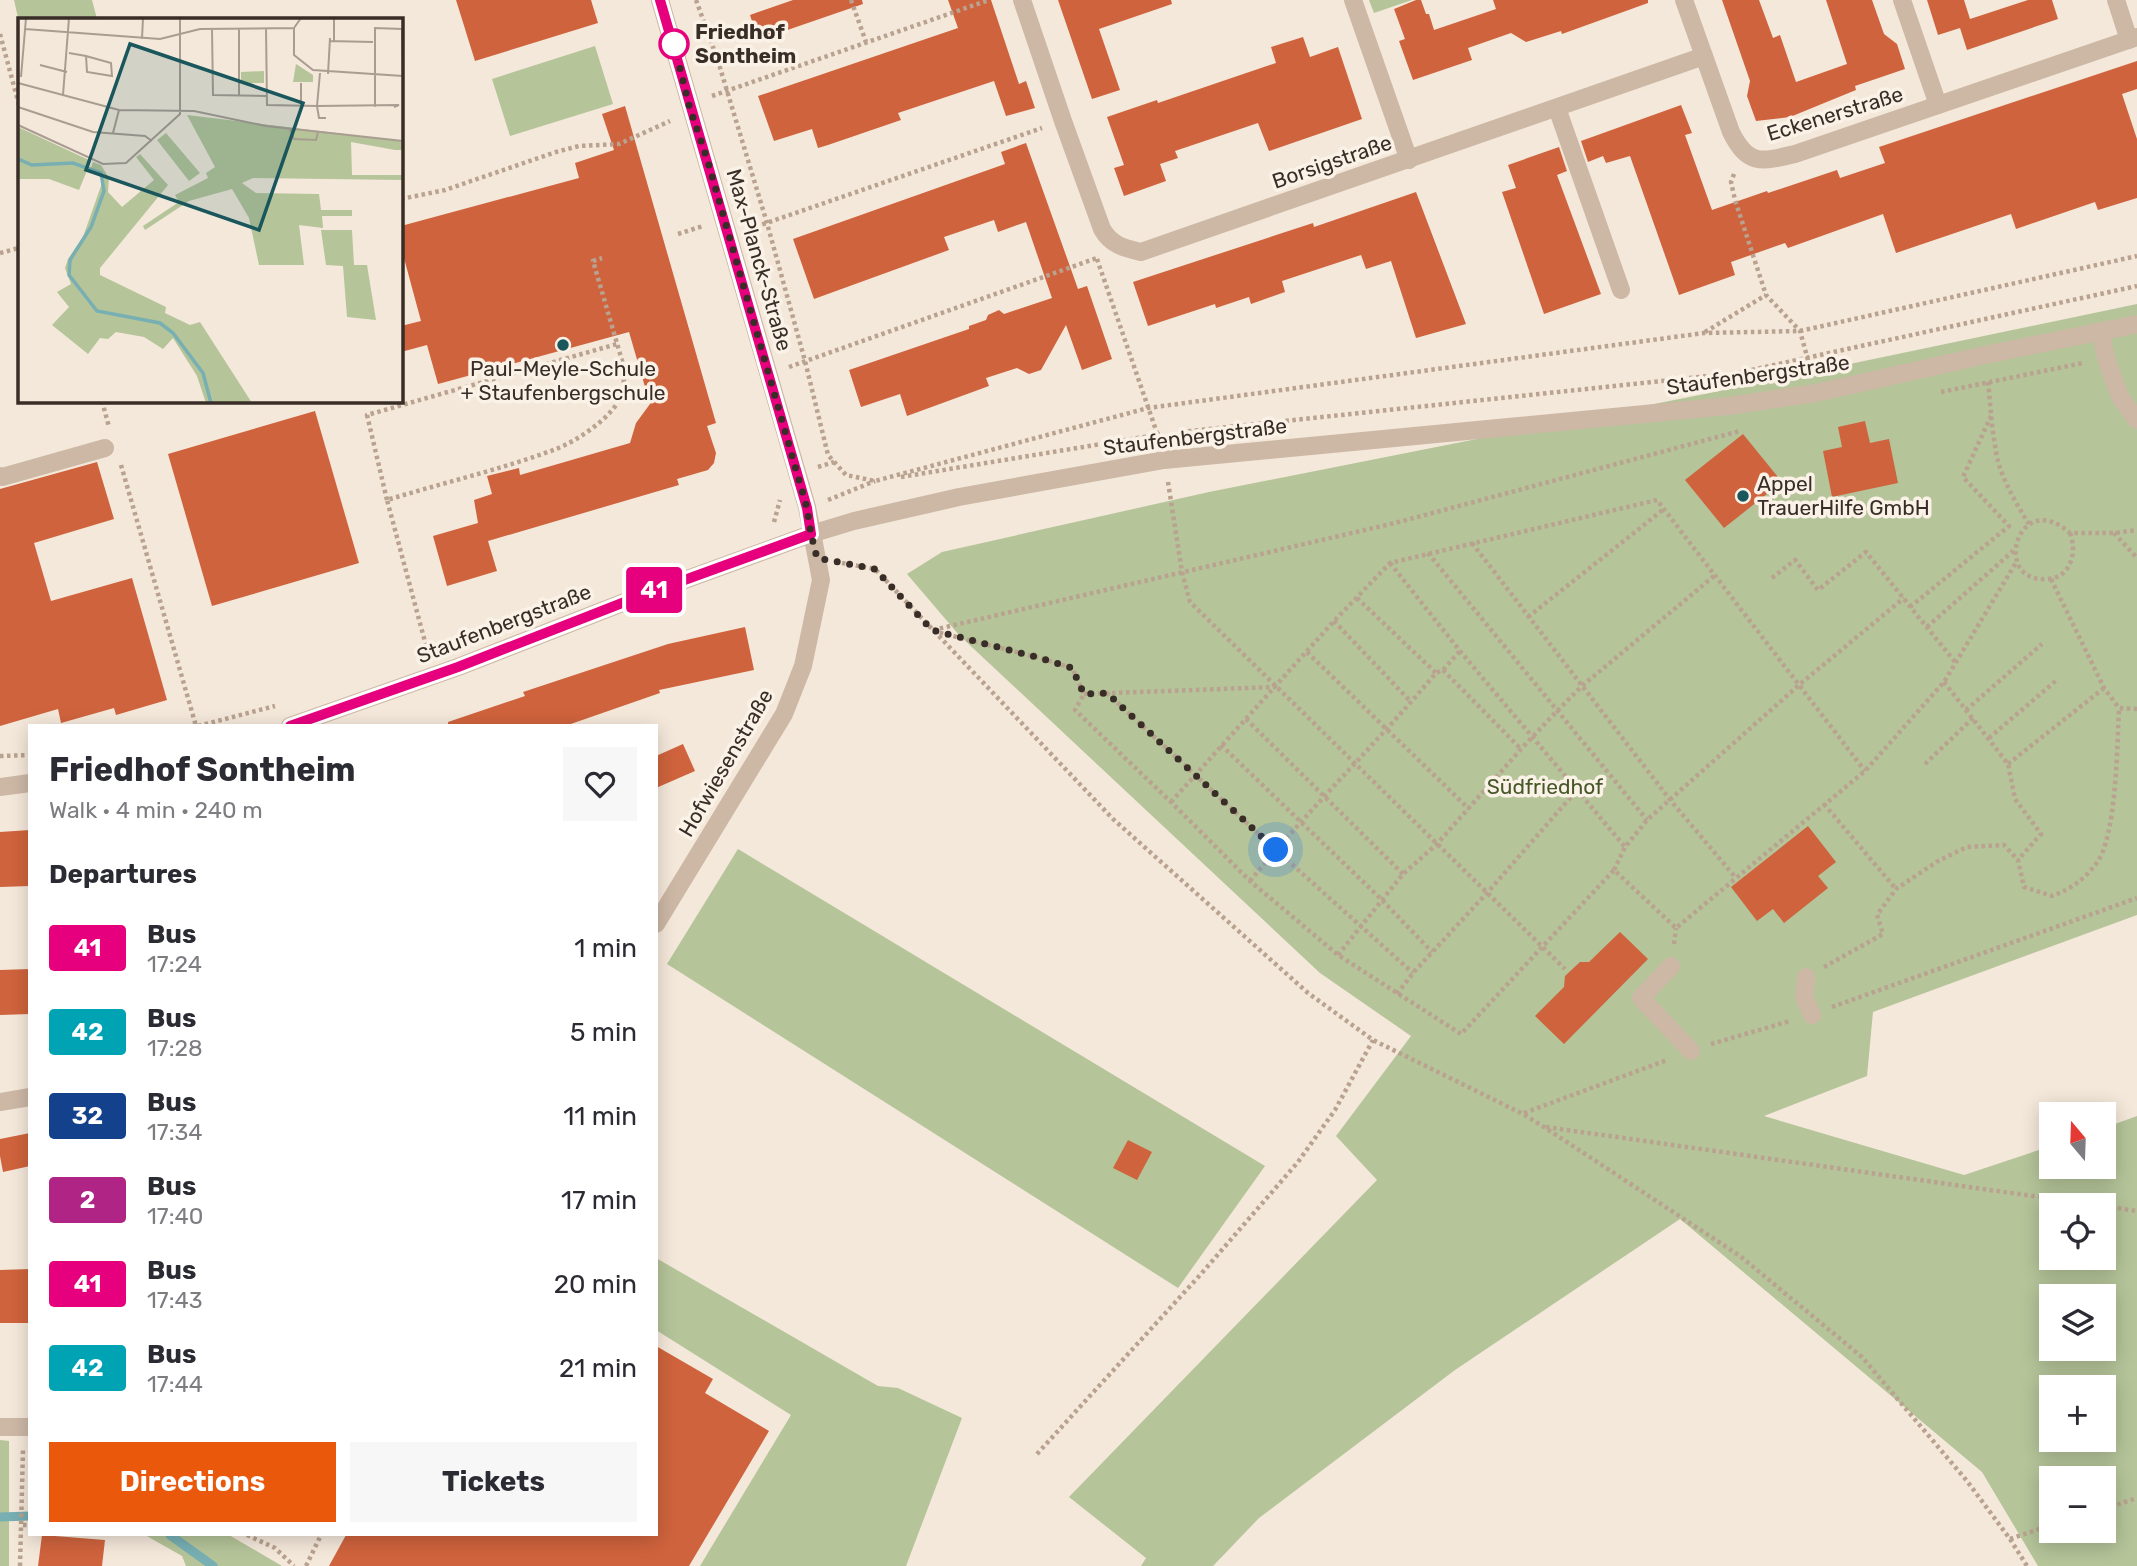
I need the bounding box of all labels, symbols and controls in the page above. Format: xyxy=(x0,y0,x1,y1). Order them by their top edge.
inset map xyxy=(18,18,402,402)
place label: Friedhof Sontheim xyxy=(695,19,796,68)
marker: Friedhof Sontheim xyxy=(659,29,689,59)
street label: Eckenerstraße xyxy=(1764,81,1906,146)
street label: Borsigstraße xyxy=(1269,129,1395,194)
street label: Max-Planck-Straße xyxy=(722,166,797,354)
marker: Paul-Meyle-Schule + Staufenbergschule xyxy=(555,337,571,353)
street label: Staufenbergstraße xyxy=(1665,349,1851,400)
place label: Paul-Meyle-Schule + Staufenbergschule xyxy=(460,356,666,405)
street label: Staufenbergstraße xyxy=(1102,413,1288,460)
place label: Appel TrauerHilfe GmbH xyxy=(1757,471,1930,520)
marker: Appel TrauerHilfe GmbH xyxy=(1735,488,1751,504)
line badge: 41 xyxy=(622,567,686,613)
text: 41 xyxy=(640,576,668,604)
street label: Staufenbergstraße xyxy=(413,579,595,668)
street label: Hofwiesenstraße xyxy=(673,684,778,841)
button: heart xyxy=(563,747,637,821)
text: Friedhof Sontheim xyxy=(49,750,356,789)
park label: Südfriedhof xyxy=(1487,774,1603,799)
text: Walk · 4 min · 240 m xyxy=(49,796,263,824)
your location xyxy=(1258,832,1293,867)
text: Departures xyxy=(49,859,197,890)
text: Bus xyxy=(147,919,196,950)
text: 1 min xyxy=(574,933,637,964)
text: 41 xyxy=(74,934,101,962)
text: 17:24 xyxy=(147,950,202,978)
text: Bus xyxy=(147,1003,196,1034)
text: 5 min xyxy=(570,1017,637,1048)
text: 42 xyxy=(72,1018,104,1046)
text: 17:28 xyxy=(147,1034,203,1062)
text: Bus xyxy=(147,1087,196,1118)
text: 11 min xyxy=(563,1101,637,1132)
text: 32 xyxy=(72,1102,103,1130)
north arrow xyxy=(2039,1102,2116,1180)
map controls xyxy=(2039,1102,2116,1543)
text: 17:34 xyxy=(147,1118,203,1146)
text: Bus xyxy=(147,1171,196,1202)
text: 17 min xyxy=(561,1185,637,1216)
text: 2 xyxy=(80,1186,95,1214)
button: locate xyxy=(2039,1193,2116,1270)
text: 17:40 xyxy=(147,1202,203,1230)
text: Bus xyxy=(147,1255,196,1286)
text: 20 min xyxy=(554,1269,637,1300)
text: 41 xyxy=(74,1270,101,1298)
button: layers xyxy=(2039,1284,2116,1361)
text: 17:43 xyxy=(147,1286,203,1314)
text: Bus xyxy=(147,1339,196,1370)
text: 21 min xyxy=(559,1353,637,1384)
text: 42 xyxy=(72,1354,104,1382)
text: 17:44 xyxy=(147,1370,203,1398)
button: + xyxy=(2039,1375,2116,1452)
button: Directions xyxy=(49,1442,336,1522)
button: Tickets xyxy=(350,1442,637,1522)
button: − xyxy=(2039,1466,2116,1543)

